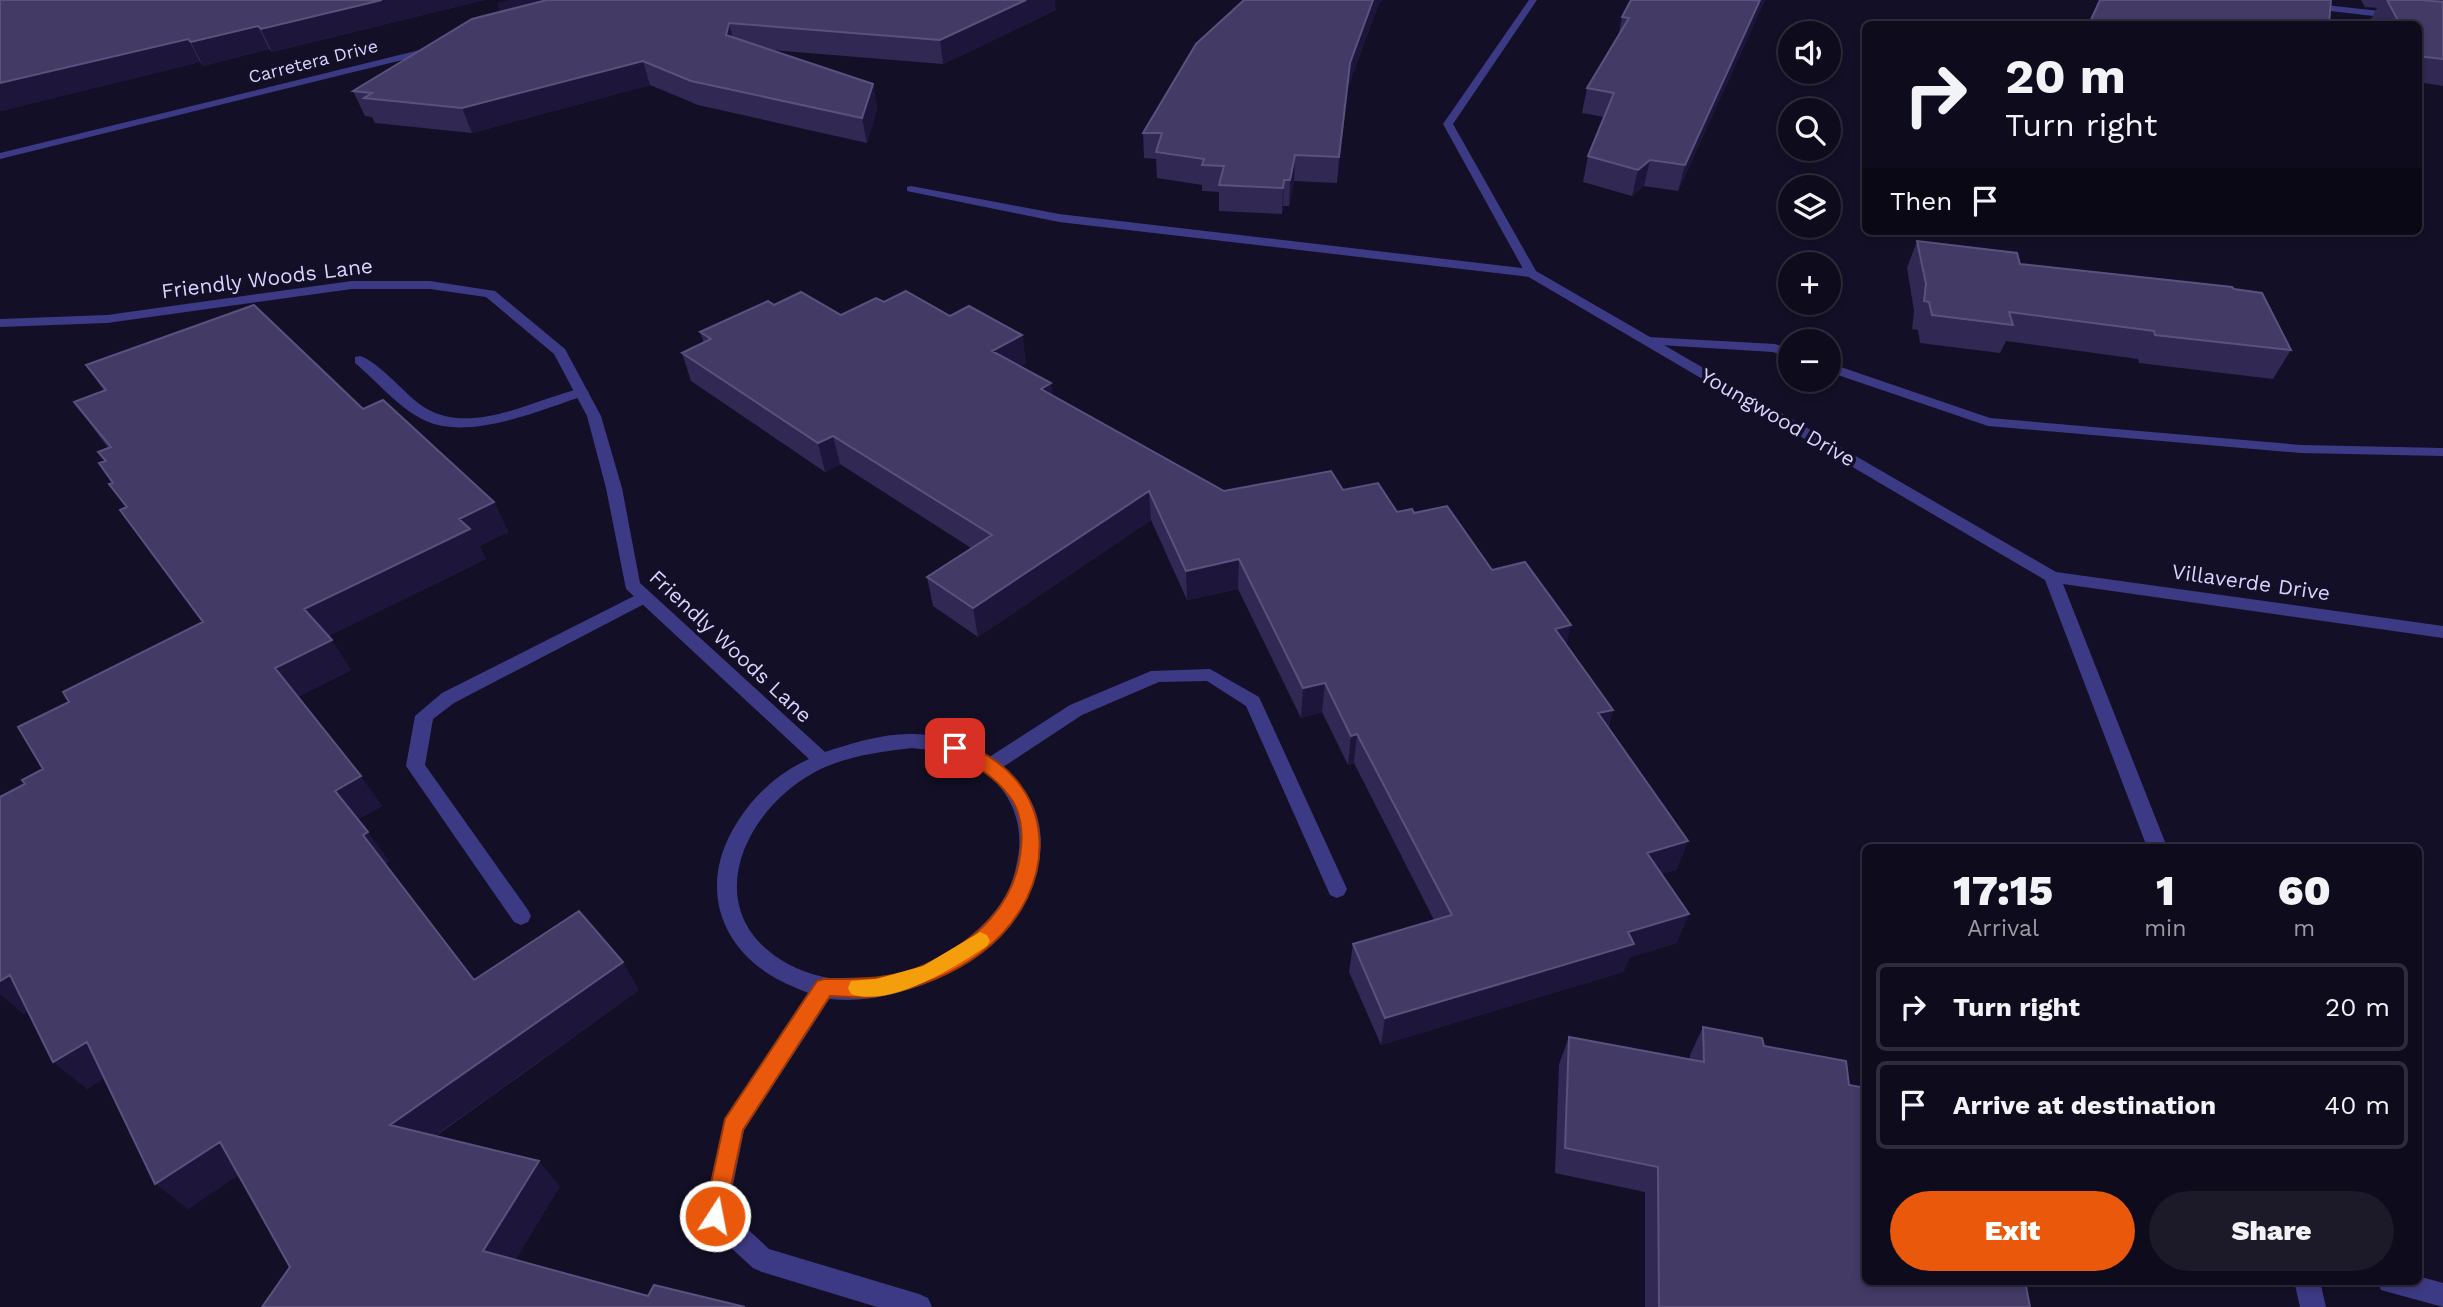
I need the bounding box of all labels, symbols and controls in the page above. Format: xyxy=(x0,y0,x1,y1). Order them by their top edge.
map controls xyxy=(1778,21,1841,392)
button: sound xyxy=(1778,21,1841,84)
street label: Carretera Drive xyxy=(246,35,380,87)
text: 20 m xyxy=(2005,47,2126,105)
icon: right xyxy=(1890,49,1981,140)
button: search xyxy=(1778,98,1841,161)
text: Turn right xyxy=(2005,106,2157,144)
button: layers xyxy=(1778,175,1841,238)
icon: arrive xyxy=(1966,182,2004,220)
text: Then xyxy=(1890,186,1952,216)
button: + xyxy=(1778,252,1841,315)
street label: Friendly Woods Lane xyxy=(160,253,374,303)
button: − xyxy=(1778,329,1841,392)
street label: Youngwood Drive xyxy=(1696,362,1860,472)
street label: Villaverde Drive xyxy=(2170,559,2332,605)
street label: Friendly Woods Lane xyxy=(645,564,817,728)
pin xyxy=(925,718,985,778)
icon: arrive xyxy=(936,729,974,767)
text: 17:15 xyxy=(1953,866,2053,915)
text: 1 xyxy=(2156,866,2175,915)
text: 60 xyxy=(2278,866,2331,915)
text: Arrival xyxy=(1967,915,2039,942)
text: min xyxy=(2144,915,2186,942)
text: m xyxy=(2293,915,2315,942)
icon: right xyxy=(1894,988,1932,1026)
text: Turn right xyxy=(1953,992,2080,1022)
text: 20 m xyxy=(2325,992,2390,1022)
icon: arrive xyxy=(1894,1086,1932,1124)
text: Arrive at destination xyxy=(1953,1090,2216,1120)
text: 40 m xyxy=(2324,1090,2390,1120)
position arrow xyxy=(678,1179,752,1253)
button: Exit xyxy=(1890,1191,2135,1271)
button: Share xyxy=(2149,1191,2394,1271)

